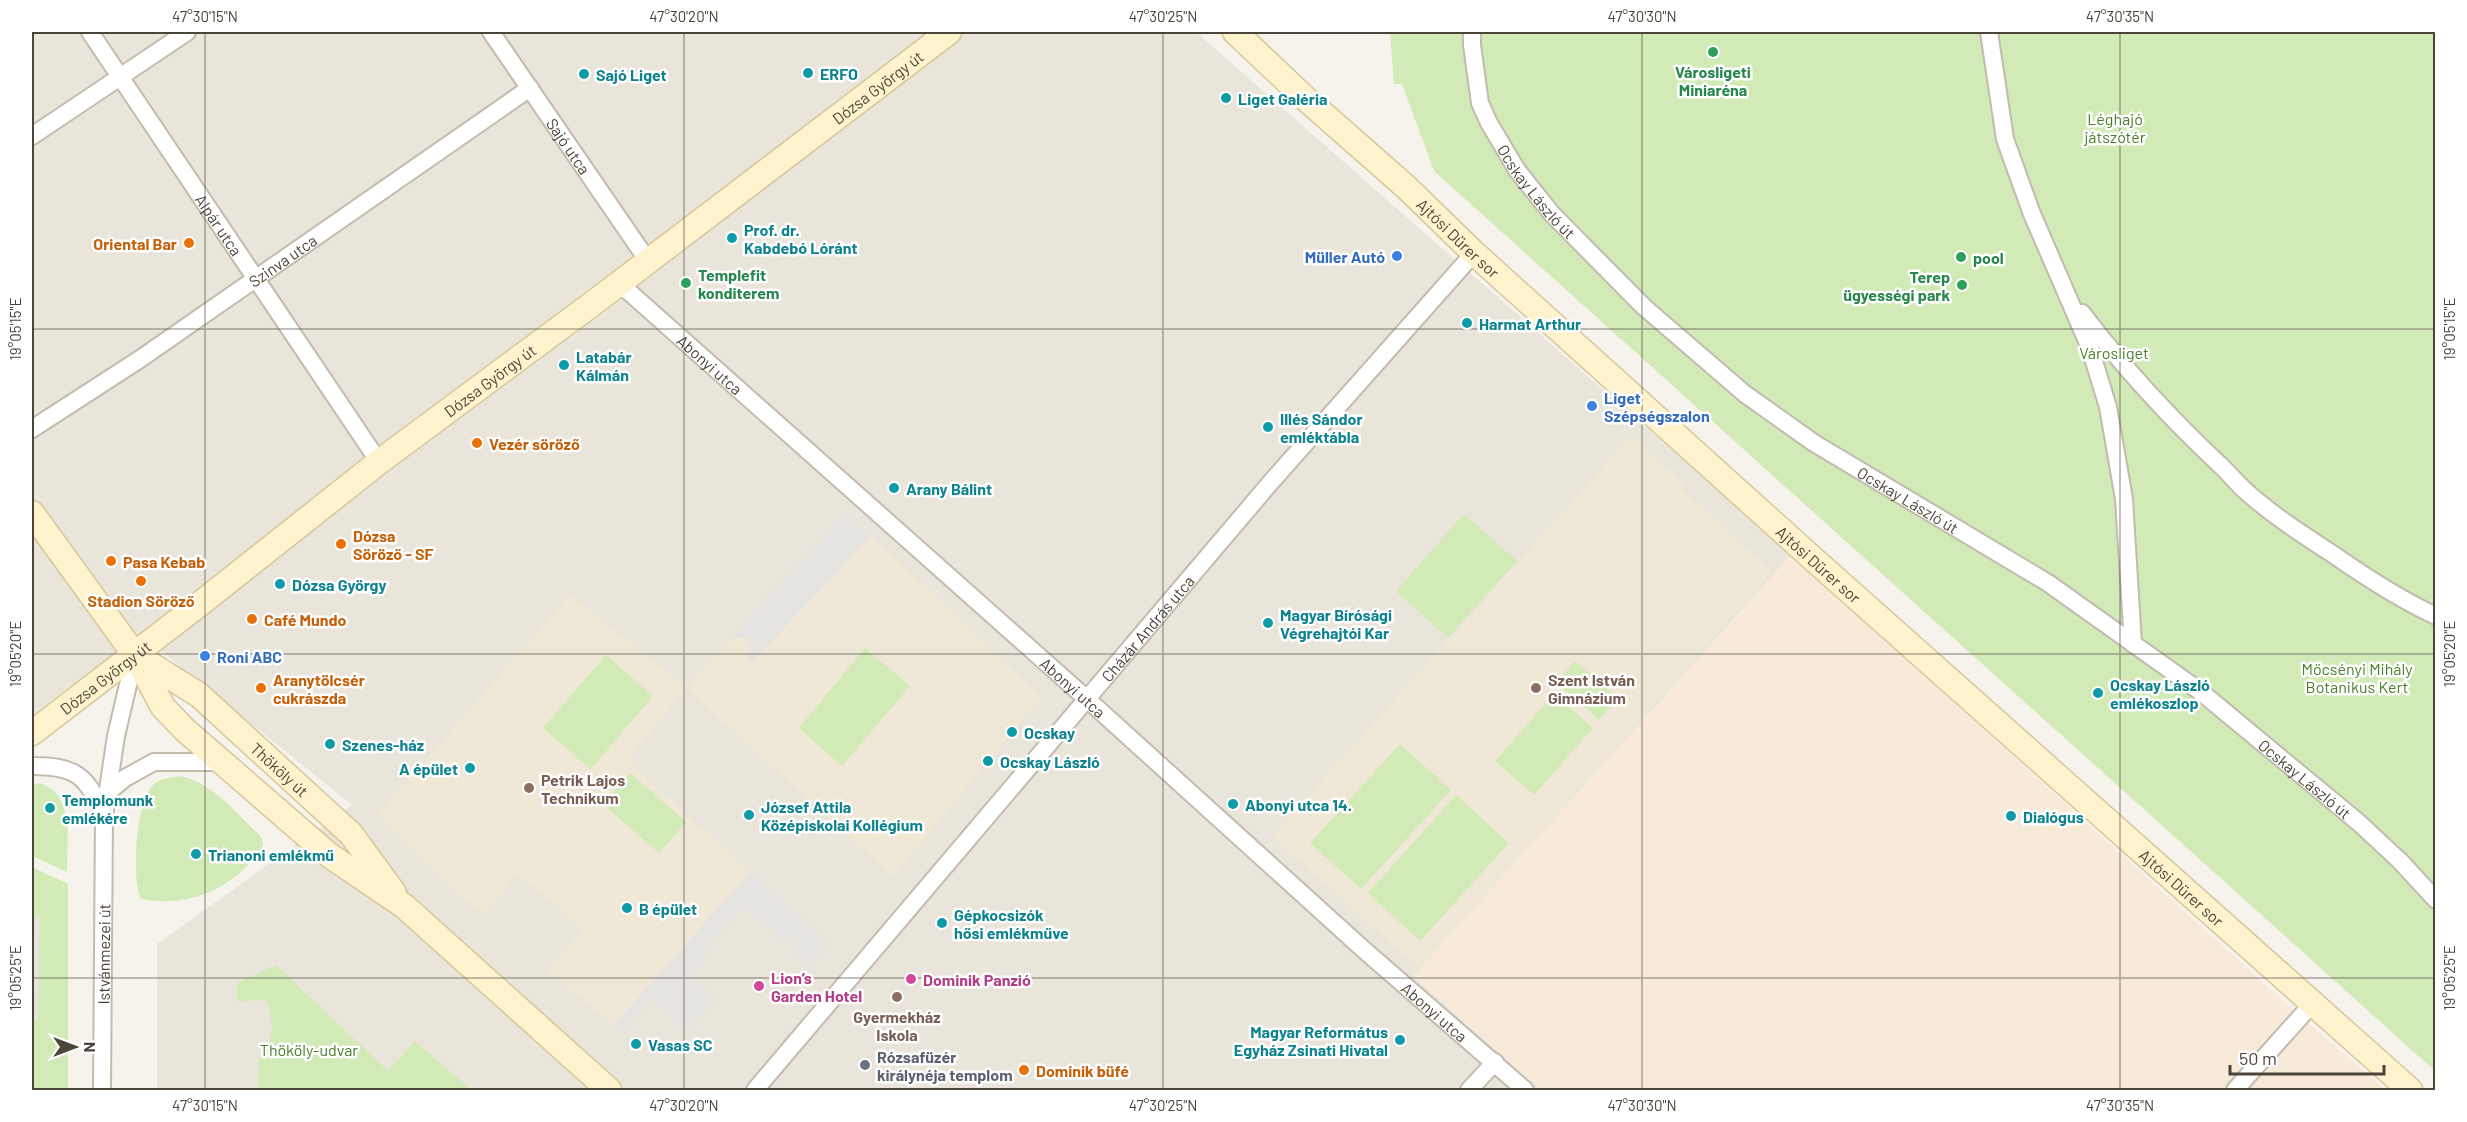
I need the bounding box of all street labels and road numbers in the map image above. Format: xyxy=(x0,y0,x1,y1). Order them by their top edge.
street label: Dózsa György út xyxy=(828,46,926,127)
street label: Sajó utca xyxy=(543,114,595,178)
street label: Ocskay László út xyxy=(1494,141,1580,242)
street label: Alpár utca xyxy=(192,190,247,259)
street label: Ajtósi Dürer sor xyxy=(1414,194,1504,281)
street label: Szinva utca xyxy=(245,230,320,290)
street label: Abonyi utca xyxy=(674,330,747,398)
street label: Dózsa György út xyxy=(440,340,539,420)
street label: Ocskay László út xyxy=(1854,462,1962,537)
street label: Ajtósi Dürer sor xyxy=(1773,521,1865,607)
street label: Cházár András utca xyxy=(1097,571,1198,685)
street label: Dózsa György út xyxy=(56,636,154,718)
street label: Abonyi utca xyxy=(1037,653,1110,721)
street label: Ocskay László út xyxy=(2255,734,2355,822)
street label: Thököly út xyxy=(247,738,313,800)
street label: Ajtósi Dürer sor xyxy=(2136,845,2228,930)
street label: Istvánmezei út xyxy=(93,903,113,1005)
street label: Abonyi utca xyxy=(1398,978,1472,1045)

